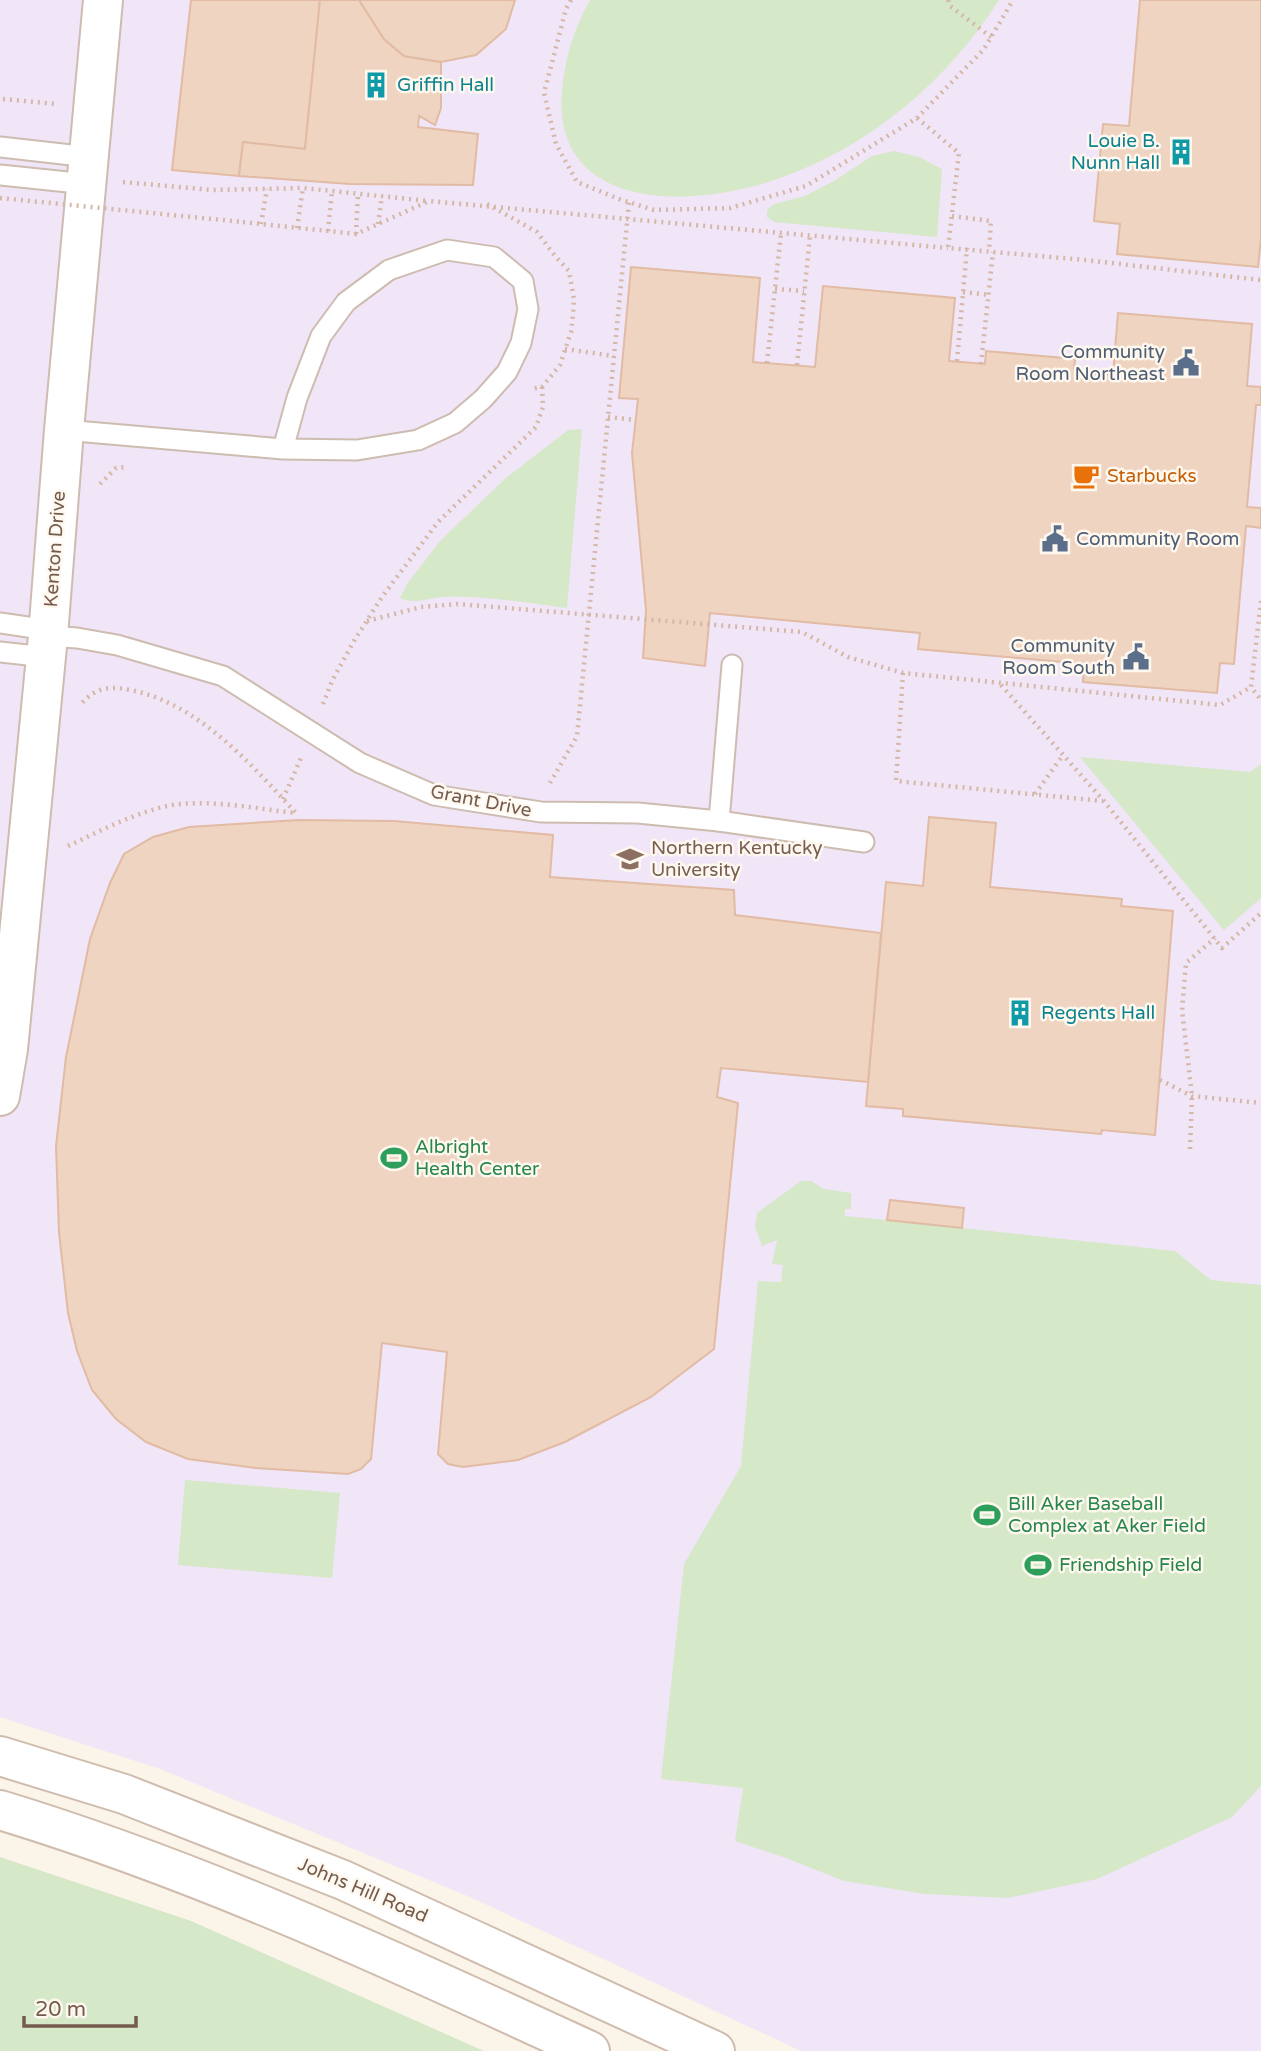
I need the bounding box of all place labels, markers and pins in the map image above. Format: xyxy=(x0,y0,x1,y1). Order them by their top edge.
building icon: Griffin Hall xyxy=(361,70,391,100)
place label: Griffin Hall xyxy=(397,74,494,96)
place label: Louie B. Nunn Hall xyxy=(1071,130,1160,174)
building icon: Louie B. Nunn Hall xyxy=(1166,137,1196,167)
place label: Community Room Northeast xyxy=(1016,341,1165,385)
public building icon: Community Room Northeast xyxy=(1171,348,1201,378)
cafe icon: Starbucks xyxy=(1071,461,1101,491)
place label: Starbucks xyxy=(1107,465,1197,487)
public building icon: Community Room xyxy=(1040,524,1070,554)
place label: Community Room xyxy=(1076,528,1240,550)
place label: Community Room South xyxy=(1002,635,1115,679)
public building icon: Community Room South xyxy=(1121,642,1151,672)
place label: Northern Kentucky University xyxy=(651,837,823,881)
school or university icon: Northern Kentucky University xyxy=(615,844,645,874)
building icon: Regents Hall xyxy=(1005,998,1035,1028)
place label: Regents Hall xyxy=(1041,1002,1155,1024)
place label: Albright Health Center xyxy=(415,1136,540,1180)
sports icon: Albright Health Center xyxy=(379,1143,409,1173)
place label: Bill Aker Baseball Complex at Aker Field xyxy=(1008,1493,1206,1537)
sports icon: Bill Aker Baseball Complex at Aker Field xyxy=(972,1500,1002,1530)
sports icon: Friendship Field xyxy=(1023,1550,1053,1580)
place label: Friendship Field xyxy=(1059,1554,1202,1576)

